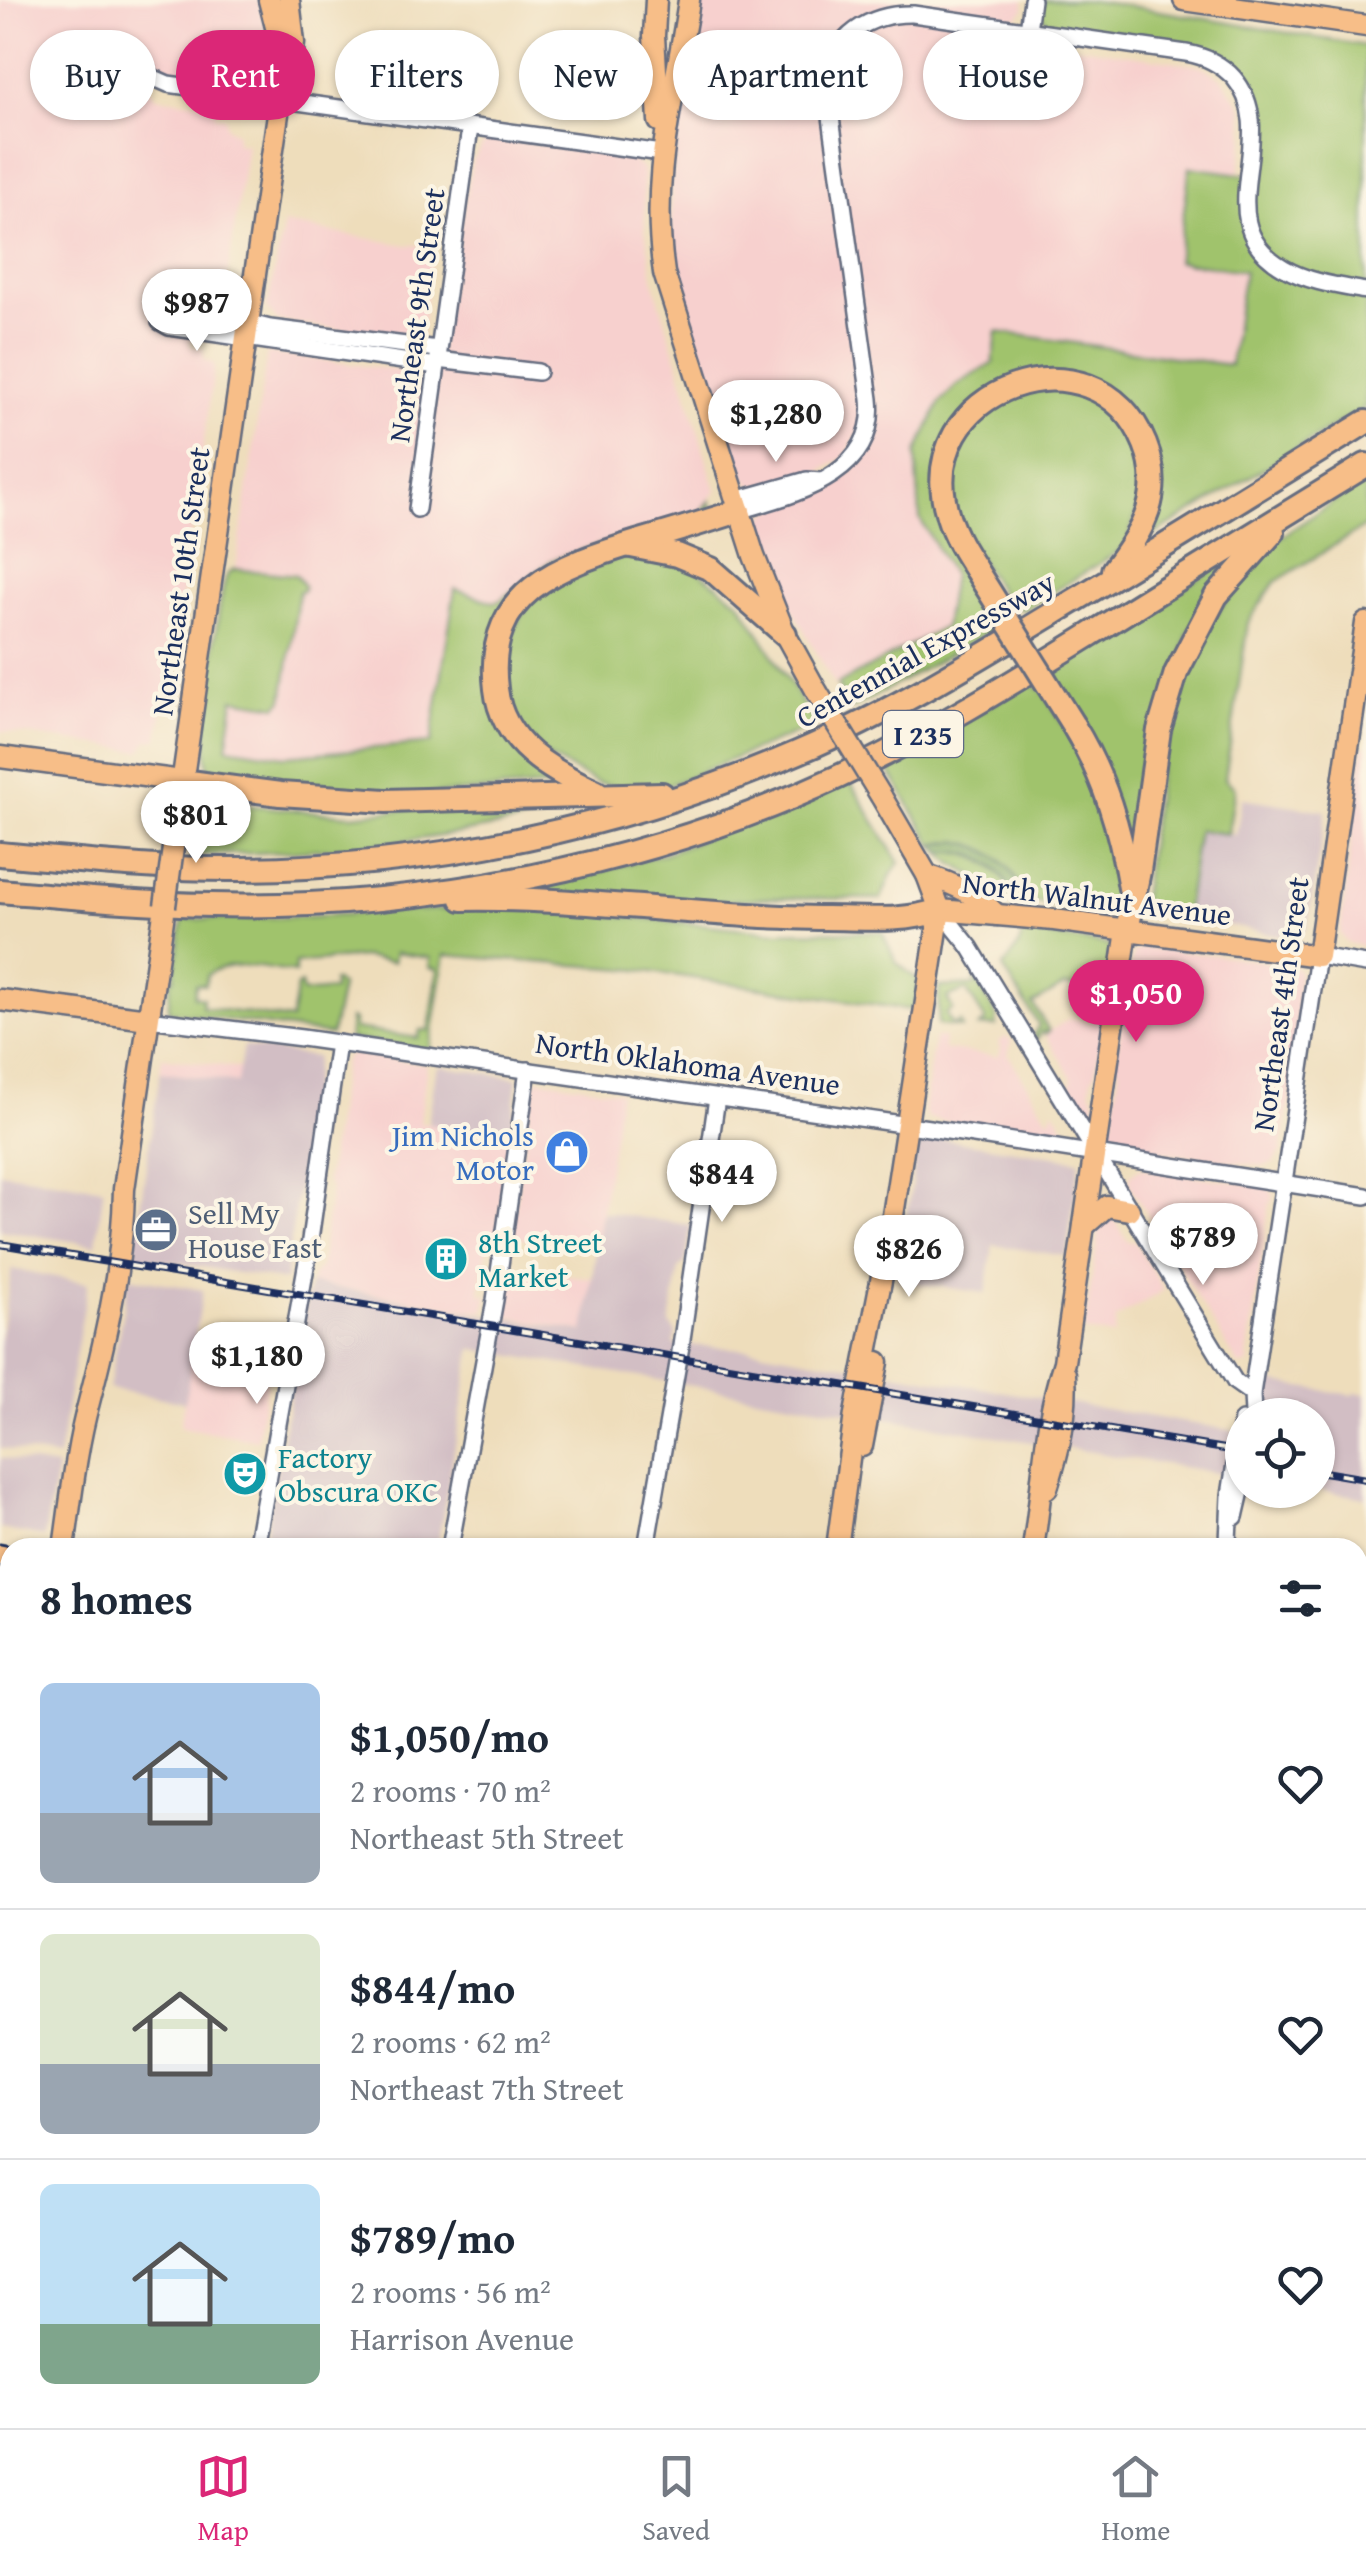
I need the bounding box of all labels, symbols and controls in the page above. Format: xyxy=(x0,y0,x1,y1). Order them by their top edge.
chip: Buy xyxy=(30,30,156,120)
chip: Rent xyxy=(176,30,315,120)
chip: Filters xyxy=(335,30,499,120)
chip: New xyxy=(519,30,653,120)
chip: Apartment xyxy=(673,30,903,120)
chip: House xyxy=(923,30,1084,120)
street label: Northeast 9th Street xyxy=(376,185,456,445)
pin: $987 xyxy=(138,269,256,354)
text: $987 xyxy=(164,278,230,325)
pin: $1,280 xyxy=(695,380,857,465)
text: $1,280 xyxy=(730,389,822,436)
street label: Northeast 10th Street xyxy=(139,443,221,718)
street label: Centennial Expressway xyxy=(788,560,1062,738)
road number: I 235 xyxy=(883,711,963,757)
pin: $801 xyxy=(137,781,255,866)
text: $801 xyxy=(163,790,229,837)
street label: North Walnut Avenue xyxy=(960,860,1234,936)
street label: Northeast 4th Street xyxy=(1240,874,1320,1134)
pin: $1,050 xyxy=(1055,960,1217,1045)
text: $1,050 xyxy=(1090,969,1182,1016)
street label: North Oklahoma Avenue xyxy=(533,1020,843,1106)
place label: Jim Nichols Motor xyxy=(388,1113,534,1191)
shop icon: Jim Nichols Motor xyxy=(544,1129,590,1175)
pin: $844 xyxy=(663,1140,781,1225)
text: $844 xyxy=(689,1149,755,1196)
place label: Sell My House Fast xyxy=(188,1191,323,1269)
pin: $789 xyxy=(1144,1203,1262,1288)
office icon: Sell My House Fast xyxy=(133,1207,179,1253)
text: $789 xyxy=(1170,1212,1236,1259)
pin: $826 xyxy=(850,1215,968,1300)
place label: 8th Street Market xyxy=(478,1220,603,1298)
text: $826 xyxy=(876,1224,942,1271)
building icon: 8th Street Market xyxy=(423,1236,469,1282)
pin: $1,180 xyxy=(176,1322,338,1407)
text: $1,180 xyxy=(211,1331,303,1378)
map controls xyxy=(1225,1398,1335,1508)
button: locate xyxy=(1225,1398,1335,1508)
place label: Factory Obscura OKC xyxy=(278,1435,438,1513)
theatre icon: Factory Obscura OKC xyxy=(222,1451,268,1497)
text: 8 homes xyxy=(40,1568,193,1629)
icon: filters xyxy=(1273,1571,1328,1626)
text: $1,050/mo xyxy=(350,1706,549,1767)
icon: home xyxy=(120,1723,240,1843)
icon: heart xyxy=(1273,1756,1328,1811)
text: 2 rooms · 70 m² xyxy=(350,1767,551,1814)
text: Northeast 5th Street xyxy=(350,1814,624,1861)
text: $844/mo xyxy=(350,1957,515,2018)
icon: home xyxy=(120,1974,240,2094)
icon: heart xyxy=(1273,2007,1328,2062)
text: 2 rooms · 62 m² xyxy=(350,2018,551,2065)
text: Northeast 7th Street xyxy=(350,2065,624,2112)
text: $789/mo xyxy=(350,2207,515,2268)
icon: home xyxy=(120,2224,240,2344)
icon: heart xyxy=(1273,2257,1328,2312)
text: 2 rooms · 56 m² xyxy=(350,2268,551,2315)
text: Harrison Avenue xyxy=(350,2315,574,2362)
tab: Map xyxy=(196,2449,251,2550)
tab: Saved xyxy=(642,2449,710,2550)
tab: Home xyxy=(1101,2449,1170,2550)

